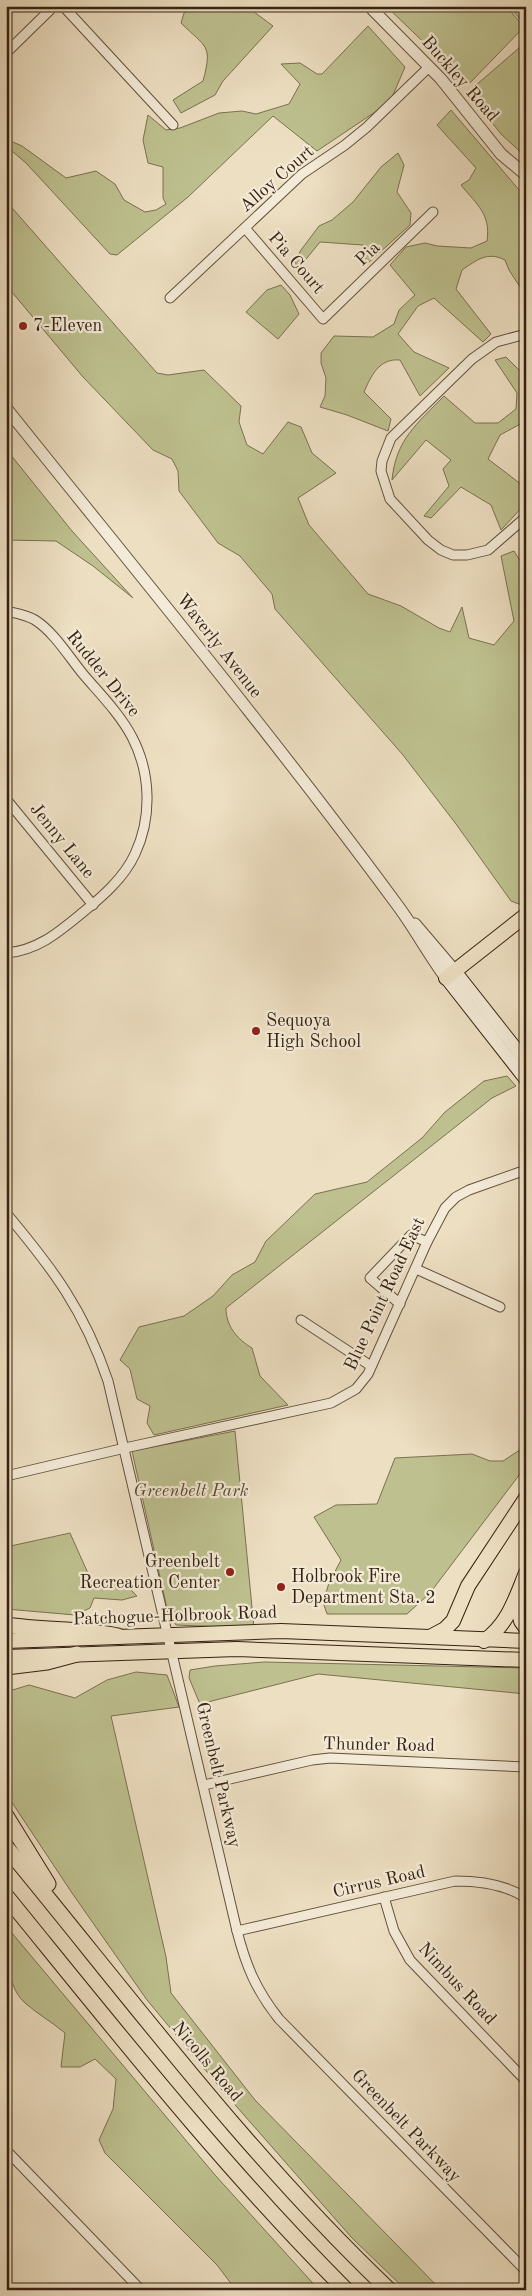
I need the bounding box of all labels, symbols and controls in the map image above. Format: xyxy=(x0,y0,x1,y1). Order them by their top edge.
street label: Buckley Road xyxy=(418,33,502,125)
street label: Alloy Court xyxy=(237,142,317,216)
street label: Pia Court xyxy=(265,229,327,297)
street label: Pia xyxy=(352,238,384,270)
place label: 7-Eleven xyxy=(33,317,103,335)
marker: 7-Eleven xyxy=(17,320,29,332)
street label: Waverly Avenue xyxy=(173,590,265,702)
street label: Rudder Drive xyxy=(63,627,143,721)
street label: Jenny Lane xyxy=(26,800,98,882)
place label: Sequoya High School xyxy=(266,1012,361,1051)
marker: Sequoya High School xyxy=(250,1025,262,1037)
street label: Blue Point Road East xyxy=(342,1215,428,1373)
park label: Greenbelt Park xyxy=(133,1482,249,1500)
place label: Greenbelt Recreation Center xyxy=(80,1553,221,1592)
marker: Greenbelt Recreation Center xyxy=(224,1566,236,1578)
place label: Holbrook Fire Department Sta. 2 xyxy=(291,1568,436,1607)
marker: Holbrook Fire Department Sta. 2 xyxy=(275,1581,287,1593)
street label: Patchogue-Holbrook Road xyxy=(73,1603,277,1629)
street label: Greenbelt Parkway xyxy=(192,1700,244,1850)
street label: Thunder Road xyxy=(323,1735,435,1755)
street label: Cirrus Road xyxy=(331,1863,427,1901)
street label: Nimbus Road xyxy=(415,1940,499,2028)
street label: Nicolls Road xyxy=(169,2019,245,2105)
street label: Greenbelt Parkway xyxy=(348,2066,465,2186)

